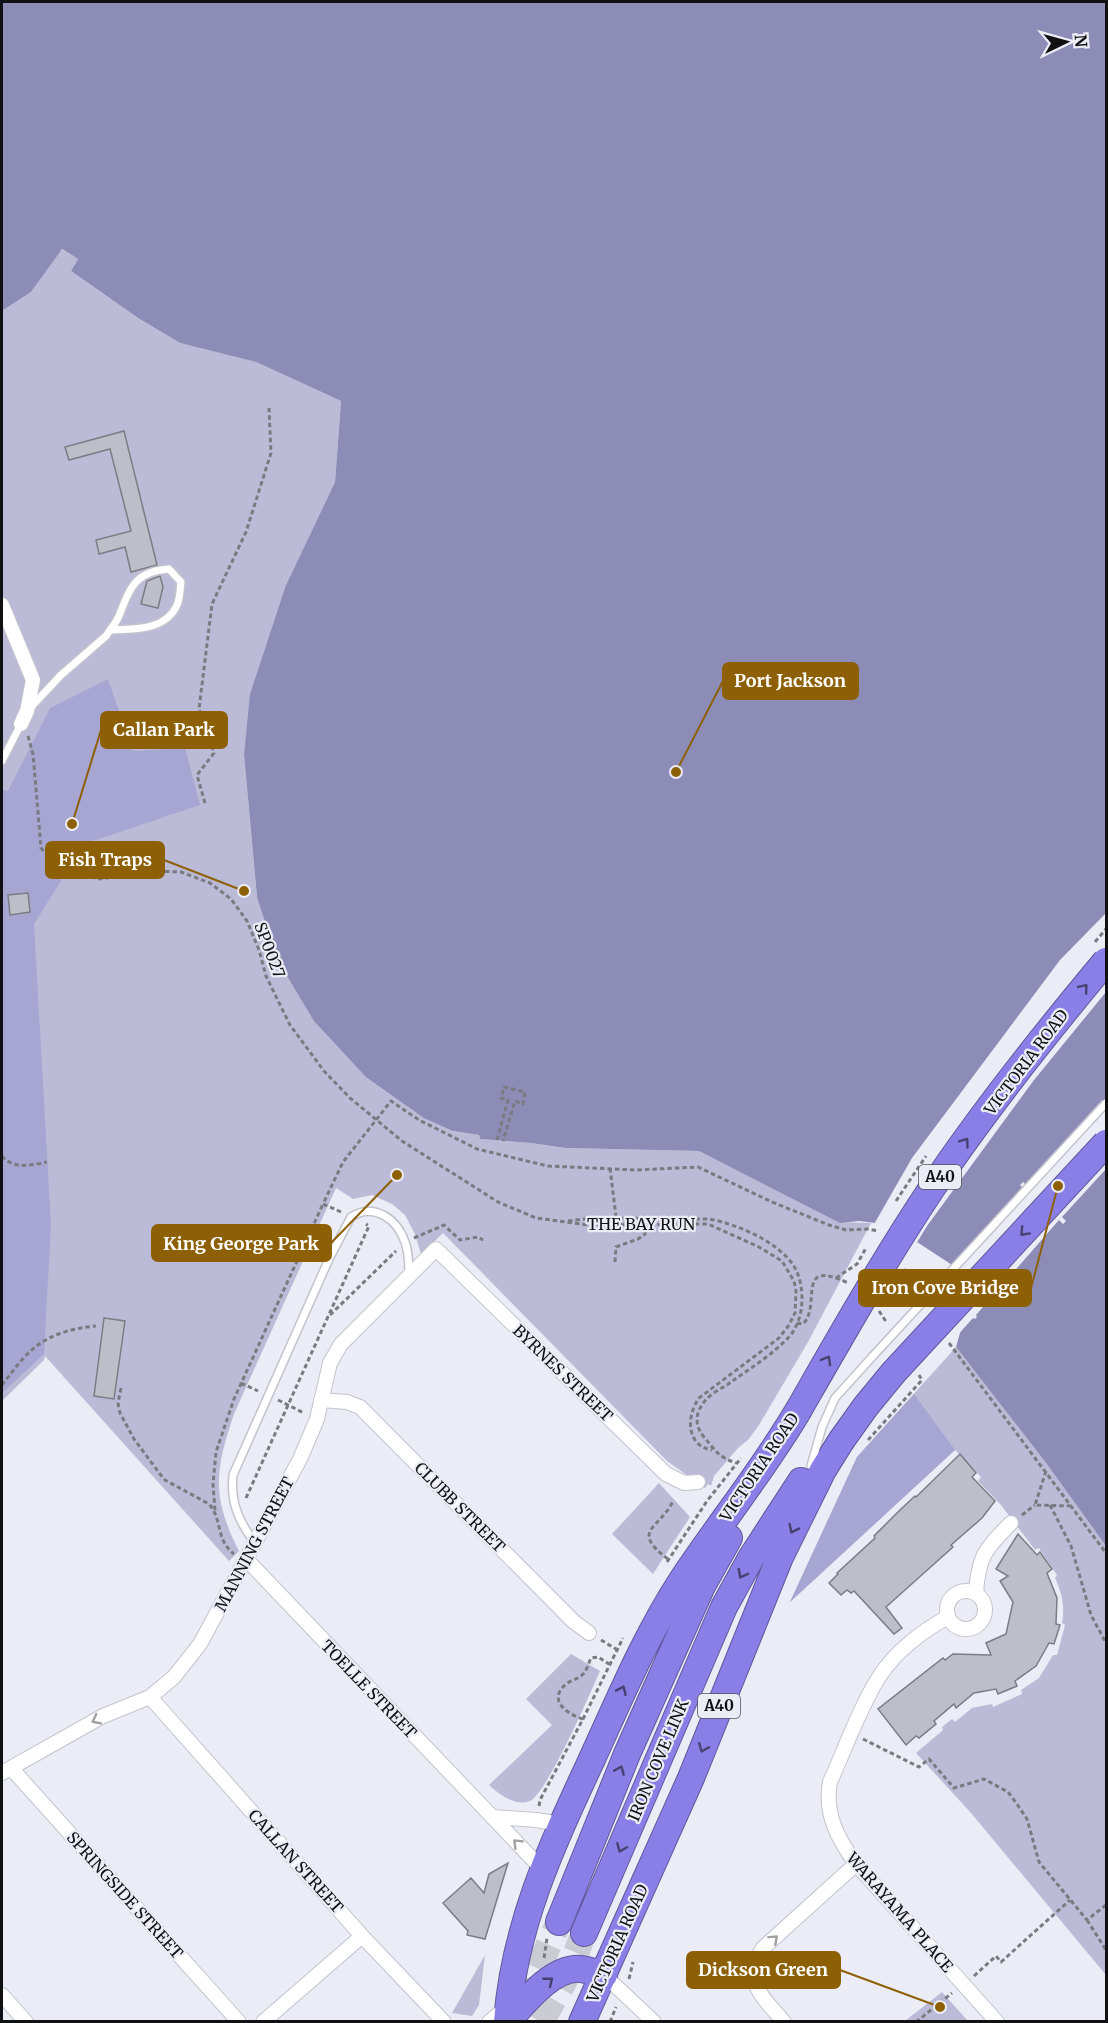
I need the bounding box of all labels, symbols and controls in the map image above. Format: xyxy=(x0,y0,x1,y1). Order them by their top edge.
north arrow xyxy=(1036,12,1096,72)
text: N xyxy=(1070,34,1091,48)
callout: Port Jackson xyxy=(723,663,858,699)
text: Port Jackson xyxy=(734,669,846,692)
callout: Callan Park xyxy=(101,712,227,748)
text: Callan Park xyxy=(113,718,215,741)
callout: Fish Traps xyxy=(46,842,164,878)
text: Fish Traps xyxy=(58,848,152,871)
street label: SP0027 xyxy=(250,919,290,981)
one-way arrow xyxy=(1077,984,1088,995)
street label: VICTORIA ROAD xyxy=(979,1005,1072,1120)
one-way arrow xyxy=(958,1138,969,1149)
road number: A40 xyxy=(919,1165,961,1189)
street label: THE BAY RUN xyxy=(587,1214,696,1234)
callout: King George Park xyxy=(152,1225,331,1261)
one-way arrow xyxy=(1020,1226,1031,1236)
text: King George Park xyxy=(163,1232,319,1255)
callout: Iron Cove Bridge xyxy=(859,1270,1031,1306)
text: Iron Cove Bridge xyxy=(871,1276,1019,1299)
street label: BYRNES STREET xyxy=(509,1320,617,1426)
one-way arrow xyxy=(820,1356,831,1366)
street label: VICTORIA ROAD xyxy=(715,1409,803,1526)
street label: CLUBB STREET xyxy=(411,1458,509,1556)
street label: MANNING STREET xyxy=(210,1473,298,1615)
one-way arrow xyxy=(788,1522,800,1533)
one-way arrow xyxy=(738,1567,749,1578)
street label: TOELLE STREET xyxy=(317,1636,421,1742)
one-way arrow xyxy=(615,1685,627,1696)
road number: A40 xyxy=(698,1694,740,1718)
street label: IRON COVE LINK xyxy=(623,1695,693,1824)
one-way arrow xyxy=(92,1713,103,1724)
one-way arrow xyxy=(697,1742,710,1753)
one-way arrow xyxy=(613,1765,625,1776)
street label: CALLAN STREET xyxy=(244,1805,348,1917)
street label: SPRINGSIDE STREET xyxy=(63,1827,187,1963)
one-way arrow xyxy=(514,1839,525,1850)
one-way arrow xyxy=(616,1841,628,1852)
street label: WARAYAMA PLACE xyxy=(842,1847,958,1977)
street label: VICTORIA ROAD xyxy=(582,1881,652,2006)
one-way arrow xyxy=(767,1935,778,1946)
callout: Dickson Green xyxy=(687,1952,840,1988)
text: Dickson Green xyxy=(698,1958,828,1981)
one-way arrow xyxy=(542,1978,553,1989)

